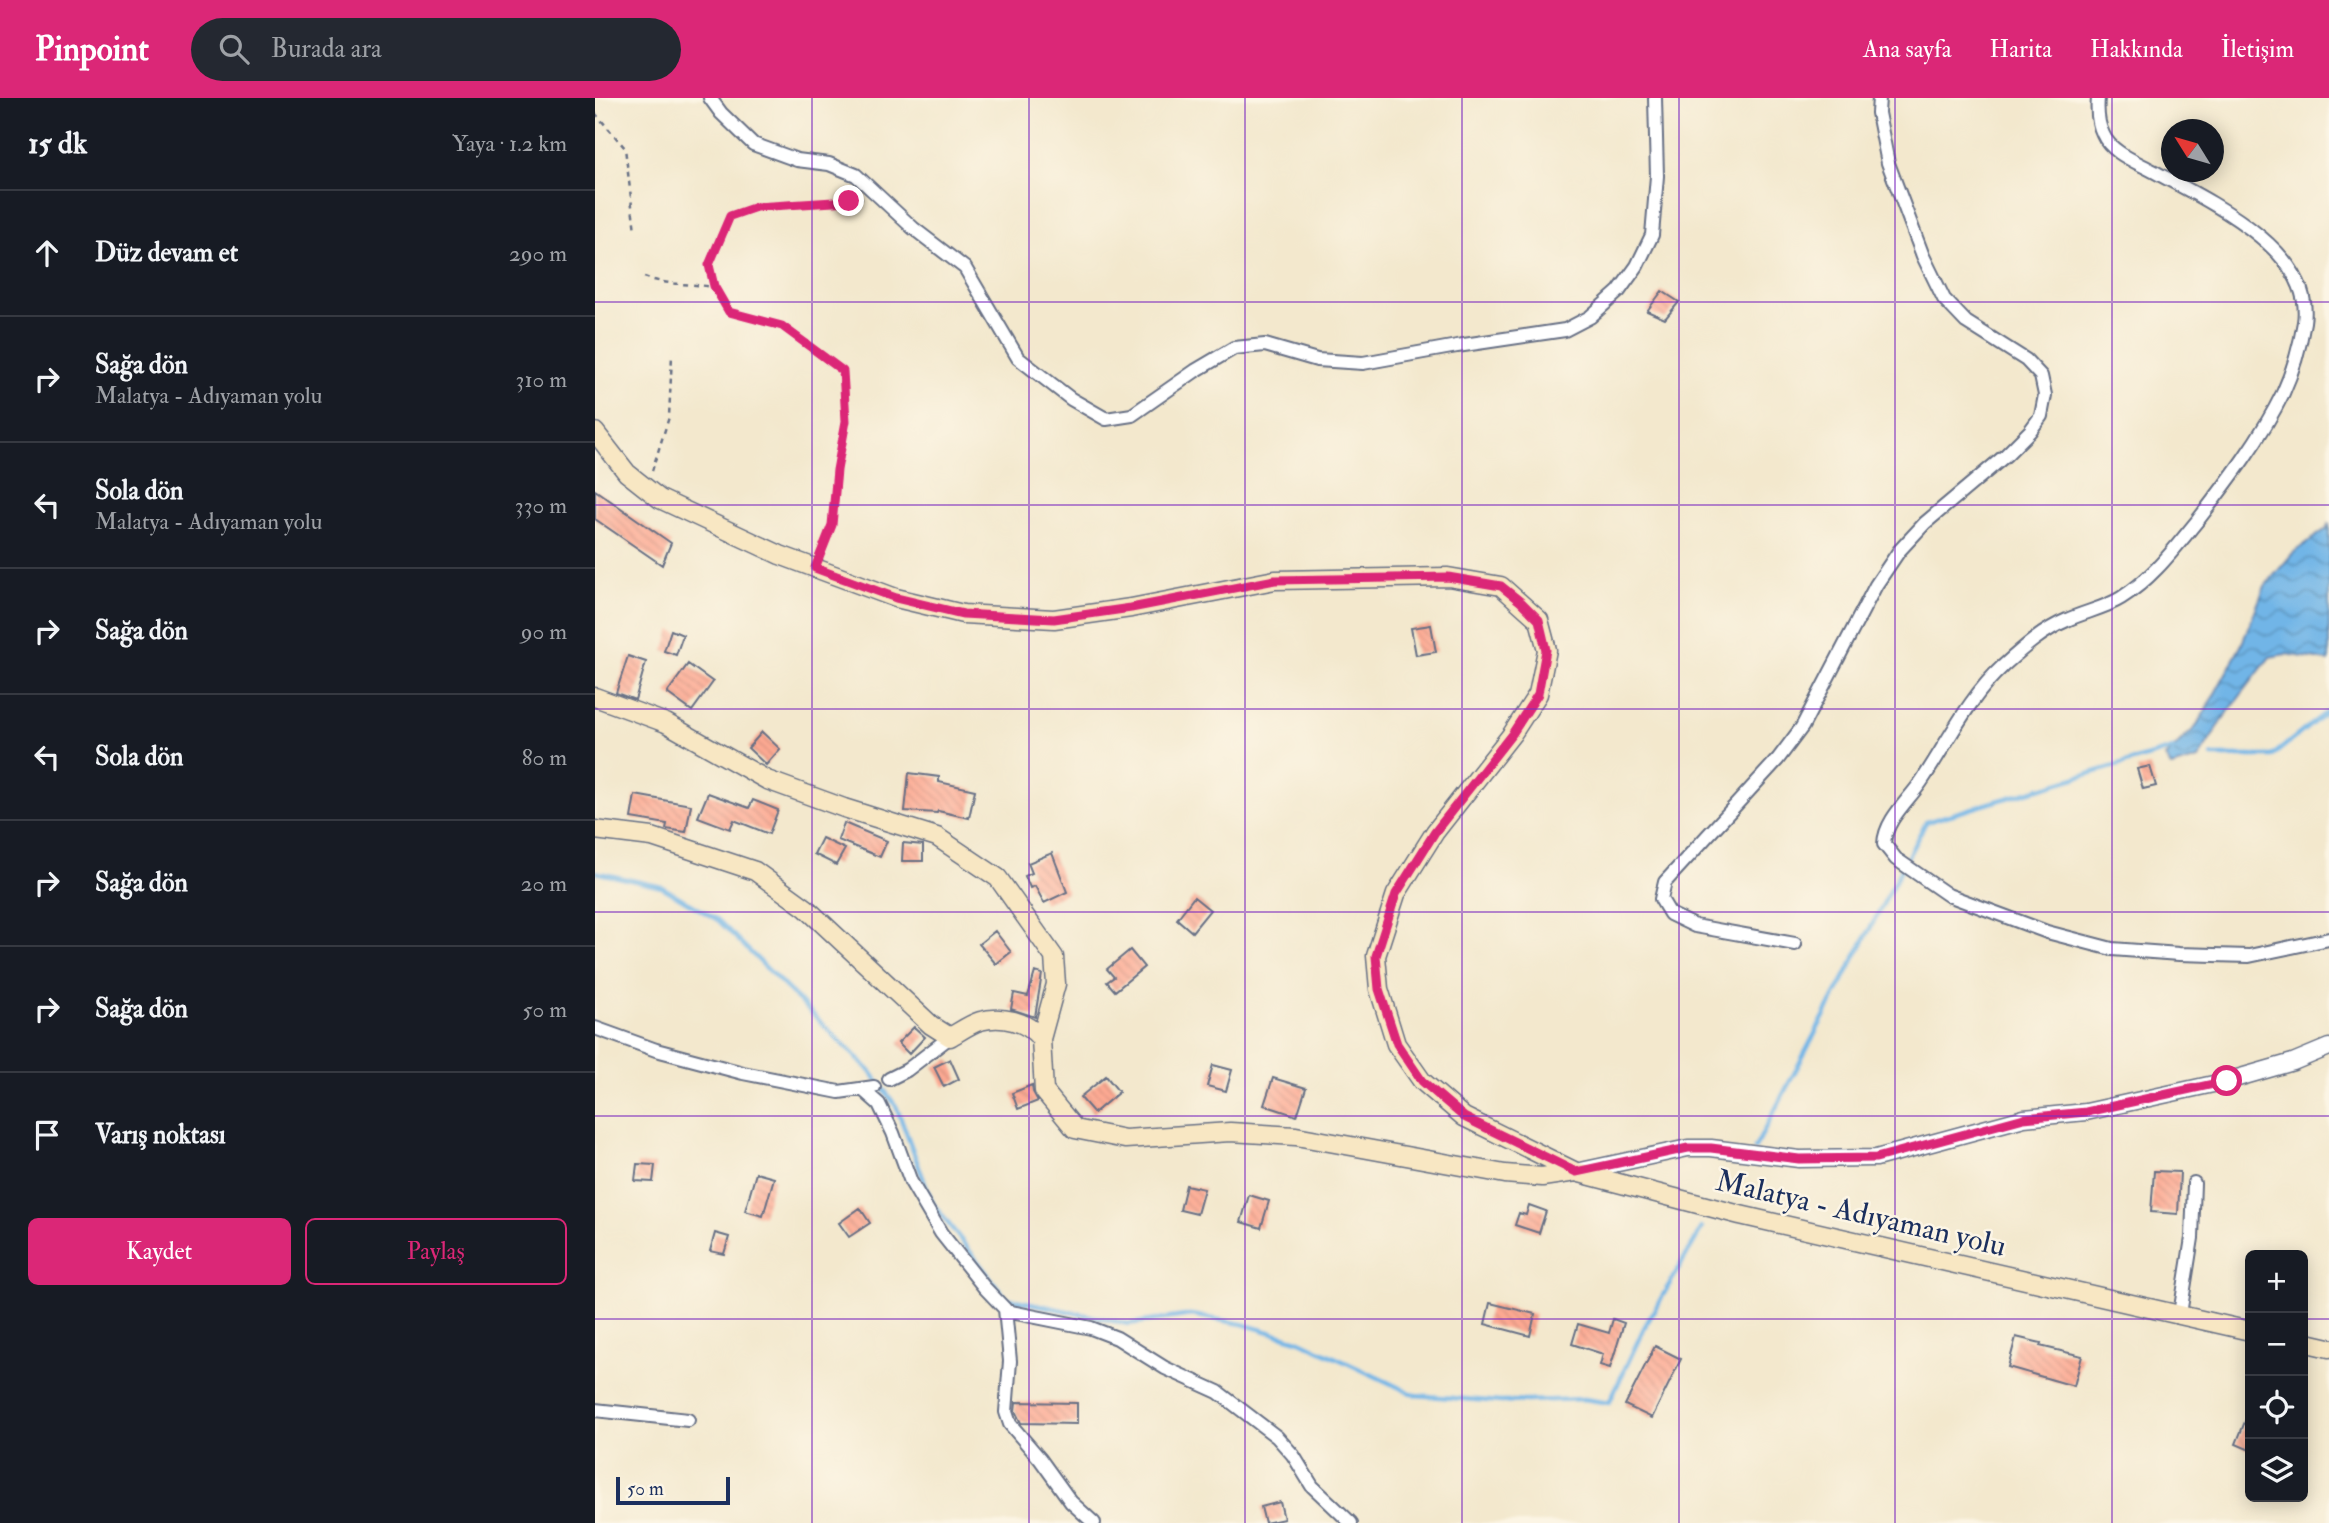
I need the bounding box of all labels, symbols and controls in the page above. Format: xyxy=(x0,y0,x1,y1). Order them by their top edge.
search box xyxy=(191,18,681,81)
text: Pinpoint xyxy=(35,29,149,70)
icon: search xyxy=(215,30,253,68)
text: Burada ara xyxy=(271,33,382,65)
text: Ana sayfa xyxy=(1863,34,1952,65)
text: Harita xyxy=(1990,34,2052,65)
text: Hakkında xyxy=(2090,34,2183,65)
text: İletişim xyxy=(2221,34,2294,65)
north arrow xyxy=(2161,119,2224,182)
text: 15 dk xyxy=(28,125,87,162)
text: Yaya · 1.2 km xyxy=(452,129,567,158)
route end xyxy=(833,185,864,216)
icon: ahead xyxy=(28,234,66,272)
text: Düz devam et xyxy=(95,237,238,269)
text: 290 m xyxy=(509,239,567,268)
text: Sağa dön xyxy=(95,349,188,381)
icon: right xyxy=(28,360,66,398)
text: 310 m xyxy=(516,365,567,394)
text: Malatya - Adıyaman yolu xyxy=(95,381,322,410)
text: Sola dön xyxy=(95,475,183,507)
icon: left xyxy=(28,486,66,524)
text: 330 m xyxy=(515,491,567,520)
text: Malatya - Adıyaman yolu xyxy=(95,507,322,536)
icon: right xyxy=(28,612,66,650)
text: Sağa dön xyxy=(95,615,188,647)
text: 90 m xyxy=(521,617,567,646)
icon: left xyxy=(28,738,66,776)
text: Sola dön xyxy=(95,741,183,773)
text: 80 m xyxy=(522,743,567,772)
icon: right xyxy=(28,864,66,902)
text: Sağa dön xyxy=(95,867,188,899)
text: 20 m xyxy=(521,869,567,898)
icon: right xyxy=(28,990,66,1028)
text: Sağa dön xyxy=(95,993,188,1025)
text: 50 m xyxy=(523,995,567,1024)
route start xyxy=(2211,1065,2242,1096)
icon: arrive xyxy=(28,1116,66,1154)
text: Varış noktası xyxy=(95,1119,226,1151)
street label: Malatya - Adıyaman yolu xyxy=(1712,1162,2010,1265)
button: Kaydet xyxy=(28,1218,291,1285)
button: Paylaş xyxy=(305,1218,567,1285)
map controls xyxy=(2245,1250,2308,1502)
button: + xyxy=(2245,1250,2308,1313)
button: − xyxy=(2245,1313,2308,1376)
button: locate xyxy=(2245,1376,2308,1439)
button: layers xyxy=(2245,1439,2308,1502)
scale bar xyxy=(616,1474,730,1506)
text: 50 m xyxy=(627,1477,664,1501)

